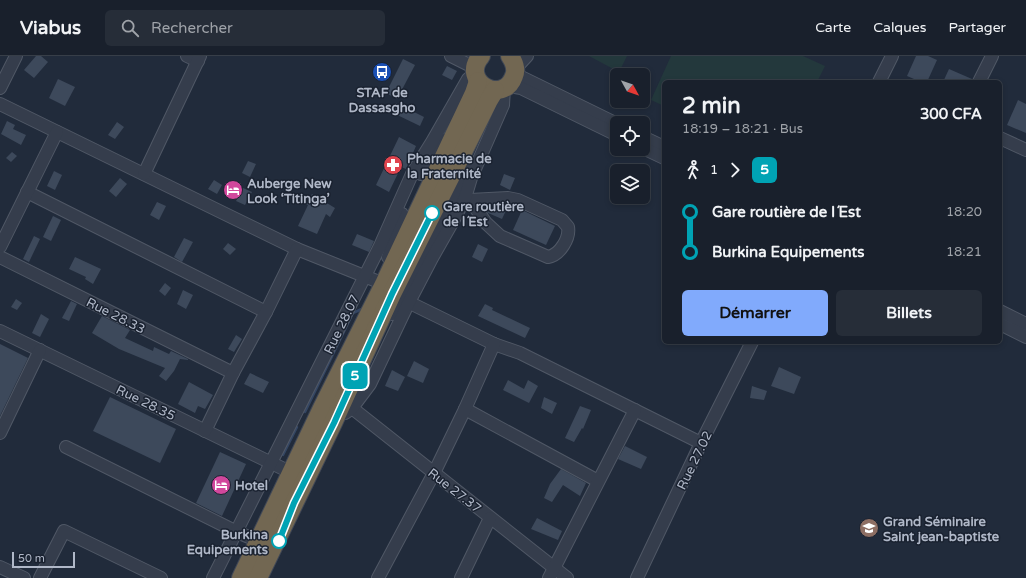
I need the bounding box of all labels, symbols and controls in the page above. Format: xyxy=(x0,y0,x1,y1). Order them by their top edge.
search box xyxy=(105,10,385,46)
text: Viabus xyxy=(20,17,81,39)
icon: search xyxy=(119,17,141,39)
text: Rechercher xyxy=(151,19,233,37)
text: Carte xyxy=(815,19,851,36)
text: Calques xyxy=(873,19,926,36)
text: Partager xyxy=(948,19,1006,36)
bus stop icon: STAF de Dassasgho xyxy=(371,61,393,83)
north arrow xyxy=(610,68,650,108)
map controls xyxy=(610,68,650,204)
place label: STAF de Dassasgho xyxy=(349,85,416,116)
text: 2 min xyxy=(682,93,741,119)
text: 300 CFA xyxy=(920,105,982,123)
button: locate xyxy=(610,116,650,156)
text: 18:19 – 18:21 · Bus xyxy=(682,121,803,137)
place label: Pharmacie de la Fraternité xyxy=(407,151,492,182)
pharmacy icon: Pharmacie de la Fraternité xyxy=(382,154,404,176)
icon: walk xyxy=(682,159,704,181)
icon: forward xyxy=(724,159,746,181)
text: 5 xyxy=(760,161,769,178)
text: 1 xyxy=(710,162,718,178)
button: layers xyxy=(610,164,650,204)
place label: Auberge New Look ‘Titinga’ xyxy=(247,176,332,207)
hotel icon: Auberge New Look ‘Titinga’ xyxy=(222,179,244,201)
place label: Gare routière de l´Est xyxy=(443,199,525,230)
text: Gare routière de l´Est xyxy=(712,203,861,221)
text: 18:20 xyxy=(946,204,982,220)
marker: Gare routière de l´Est xyxy=(424,205,440,221)
text: Burkina Equipements xyxy=(712,243,864,261)
text: 18:21 xyxy=(946,244,982,260)
button: Démarrer xyxy=(682,290,828,336)
button: Billets xyxy=(836,290,982,336)
street label: Rue 28.07 xyxy=(321,292,363,357)
street label: Rue 28.33 xyxy=(83,294,148,338)
line badge: 5 xyxy=(342,363,368,389)
text: 5 xyxy=(351,367,359,384)
street label: Rue 28.35 xyxy=(113,382,178,424)
street label: Rue 27.02 xyxy=(674,428,716,492)
street label: Rue 27.37 xyxy=(425,465,484,517)
hotel icon: Hotel xyxy=(210,474,232,496)
place label: Hotel xyxy=(235,478,268,494)
place label: Grand Séminaire Saint jean-baptiste xyxy=(883,514,1000,545)
school or university icon: Grand Séminaire Saint jean-baptiste xyxy=(858,517,880,539)
place label: Burkina Equipements xyxy=(187,527,268,558)
marker: Burkina Equipements xyxy=(271,533,287,549)
scale bar xyxy=(12,550,75,569)
text: 50 m xyxy=(18,552,45,565)

